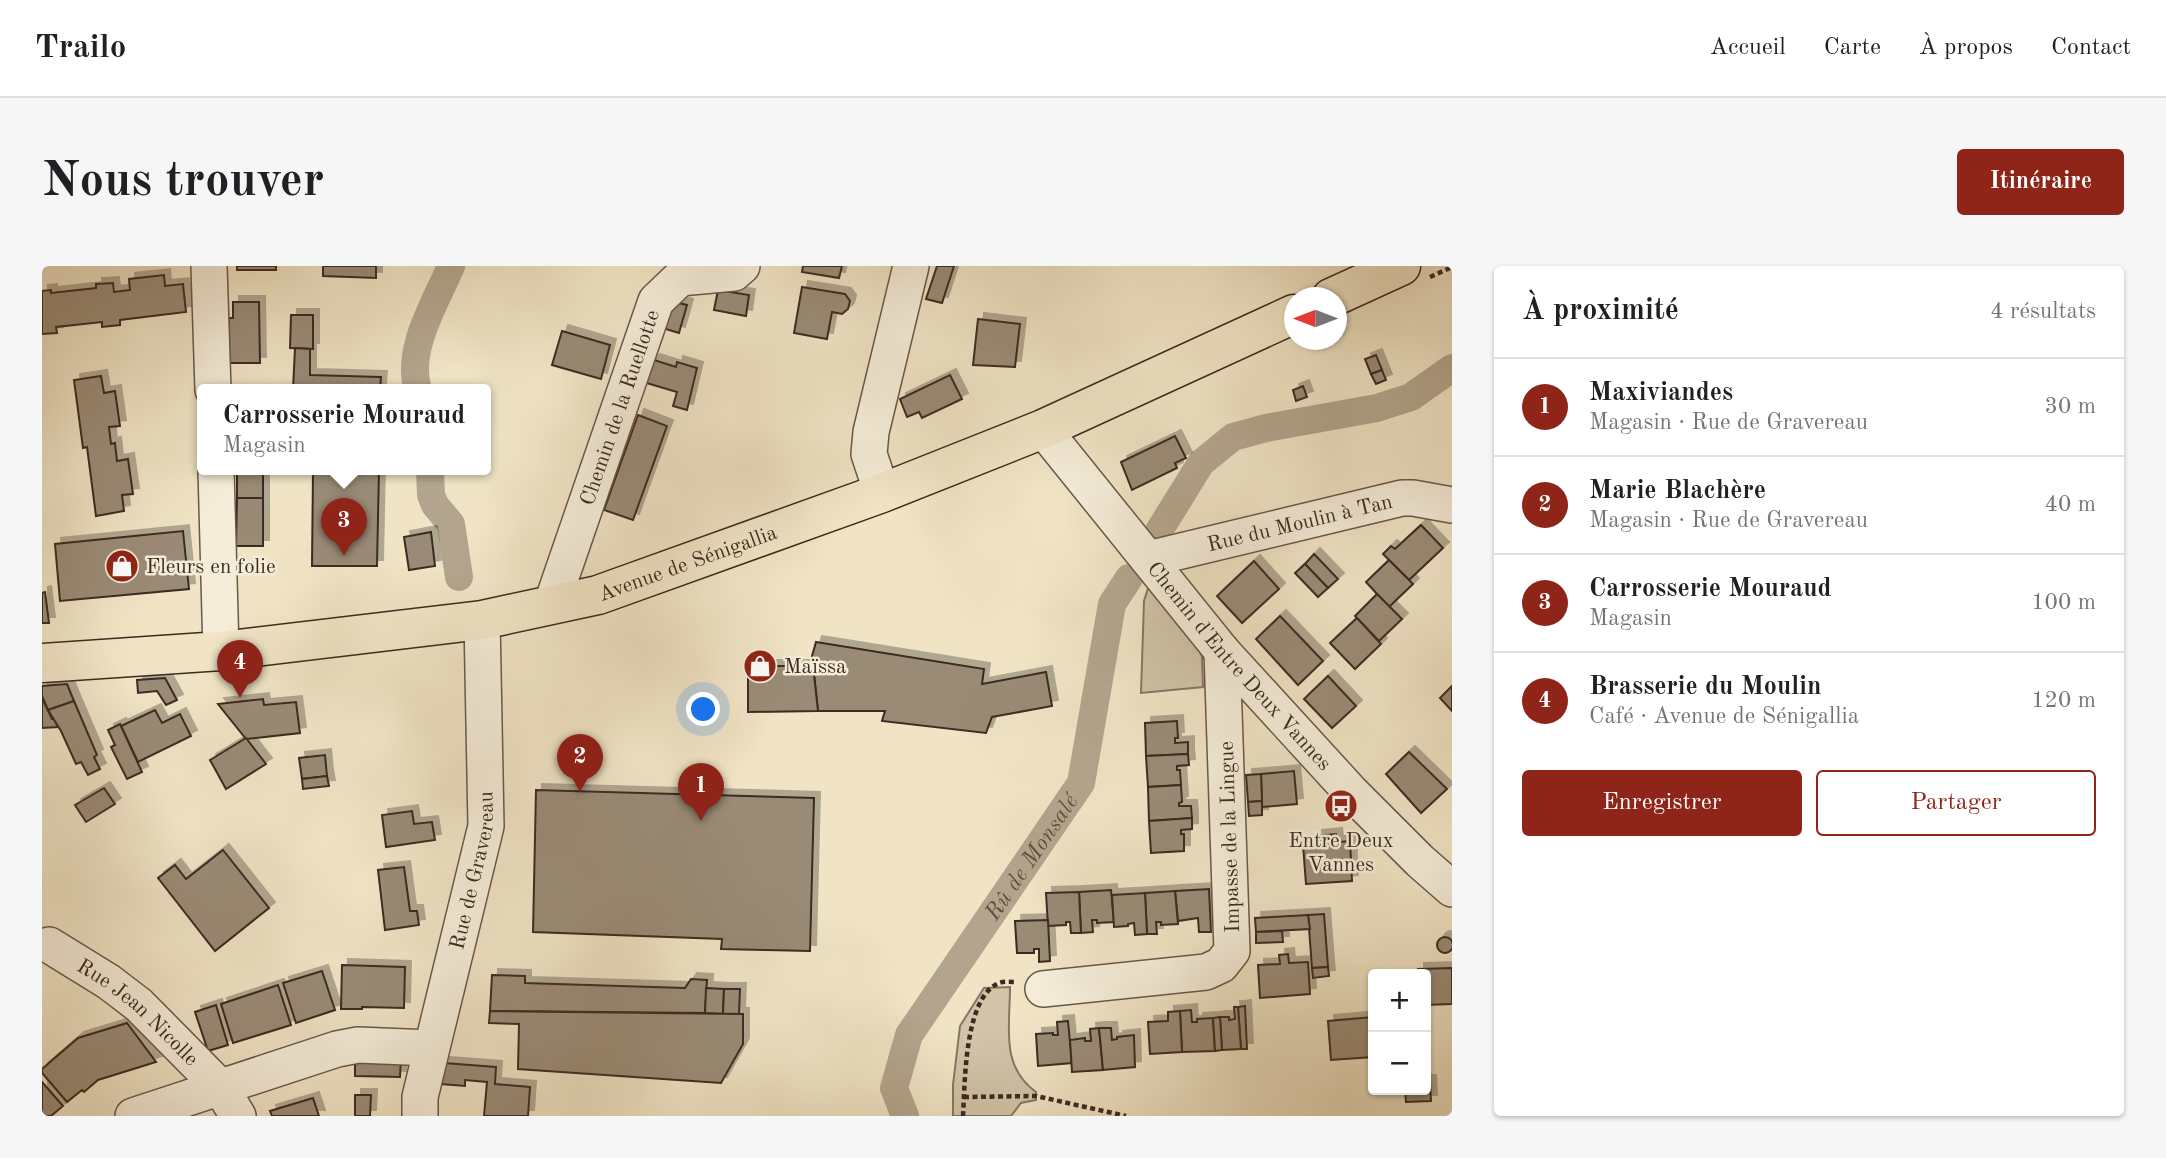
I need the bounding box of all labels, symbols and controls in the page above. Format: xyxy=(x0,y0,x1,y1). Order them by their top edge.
text: Trailo xyxy=(35,32,126,65)
text: Accueil xyxy=(1710,36,1786,60)
text: Carte xyxy=(1824,36,1881,60)
text: À propos xyxy=(1919,36,2013,60)
text: Contact xyxy=(2051,36,2131,60)
button: Itinéraire xyxy=(1957,149,2124,215)
text: Nous trouver xyxy=(42,158,324,207)
north arrow xyxy=(1284,287,1347,350)
text: À proximité xyxy=(1522,296,1679,326)
text: 4 résultats xyxy=(1990,300,2096,323)
street label: Chemin de la Ruellotte xyxy=(577,307,664,508)
text: Maxiviandes xyxy=(1589,380,1733,406)
popup xyxy=(197,384,491,475)
text: 1 xyxy=(1538,395,1552,418)
text: 30 m xyxy=(2045,395,2096,418)
text: Carrosserie Mouraud xyxy=(223,403,465,429)
text: Magasin · Rue de Gravereau xyxy=(1589,411,1868,434)
text: Magasin xyxy=(223,434,306,457)
text: Marie Blachère xyxy=(1589,478,1766,504)
street label: Rue du Moulin à Tan xyxy=(1205,492,1395,556)
text: 2 xyxy=(1538,493,1552,516)
text: 40 m xyxy=(2045,493,2096,516)
pin: 3 xyxy=(321,498,367,556)
text: Magasin · Rue de Gravereau xyxy=(1589,509,1868,532)
street label: Avenue de Sénigallia xyxy=(596,523,780,606)
shop icon: Fleurs en folie xyxy=(103,547,141,585)
place label: Fleurs en folie xyxy=(146,557,276,578)
street label: Chemin d'Entre Deux Vannes xyxy=(1143,559,1335,775)
text: Carrosserie Mouraud xyxy=(1589,576,1832,602)
text: 3 xyxy=(1538,591,1552,614)
text: 100 m xyxy=(2031,591,2096,614)
text: Magasin xyxy=(1589,607,1672,630)
pin: 4 xyxy=(217,640,263,698)
shop icon: Maïssa xyxy=(741,647,779,685)
place label: Maïssa xyxy=(784,657,847,678)
text: Brasserie du Moulin xyxy=(1589,674,1821,700)
text: 4 xyxy=(1538,689,1552,712)
text: 120 m xyxy=(2031,689,2096,712)
your location xyxy=(686,692,720,726)
text: Café · Avenue de Sénigallia xyxy=(1589,705,1859,728)
pin: 2 xyxy=(557,734,603,792)
street label: Impasse de la Lingue xyxy=(1217,741,1244,933)
pin: 1 xyxy=(678,763,724,821)
button: Enregistrer xyxy=(1522,770,1802,836)
button: Partager xyxy=(1816,770,2096,836)
bus stop icon: Entre Deux Vannes xyxy=(1322,787,1360,825)
water label: Rû de Monsalé xyxy=(980,788,1084,925)
street label: Rue de Gravereau xyxy=(447,791,499,952)
place label: Entre Deux Vannes xyxy=(1288,831,1394,876)
street label: Rue Jean Nicolle xyxy=(73,956,202,1070)
map controls xyxy=(1368,969,1431,1095)
button: + xyxy=(1368,969,1431,1032)
button: − xyxy=(1368,1032,1431,1095)

